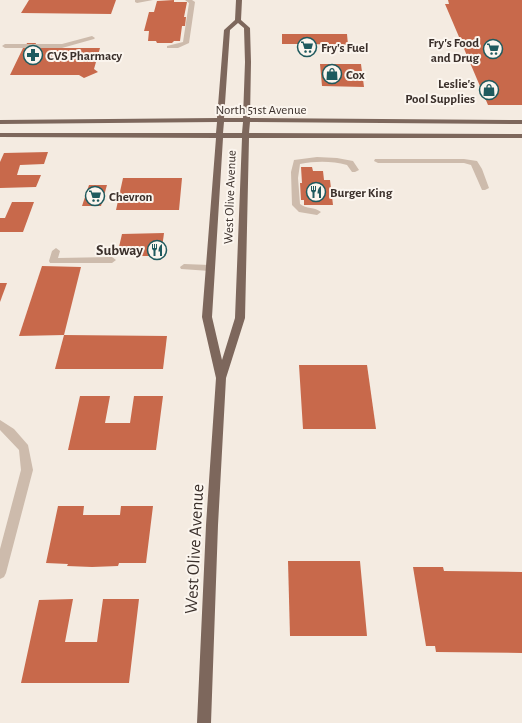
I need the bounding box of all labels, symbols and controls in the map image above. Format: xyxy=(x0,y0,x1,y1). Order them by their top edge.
supermarket icon: Fry's Fuel xyxy=(296,36,318,58)
place label: Fry's Food and Drug xyxy=(428,37,479,65)
supermarket icon: Fry's Food and Drug xyxy=(482,38,504,60)
place label: Fry's Fuel xyxy=(321,42,368,55)
pharmacy icon: CVS Pharmacy xyxy=(22,44,44,66)
place label: CVS Pharmacy xyxy=(47,50,122,63)
shop icon: Cox xyxy=(321,63,343,85)
place label: Cox xyxy=(346,69,365,82)
place label: Leslie's Pool Supplies xyxy=(405,78,475,106)
shop icon: Leslie's Pool Supplies xyxy=(478,79,500,101)
street label: North 51st Avenue xyxy=(215,104,307,117)
street label: West Olive Avenue xyxy=(222,150,239,244)
restaurant icon: Burger King xyxy=(305,181,327,203)
supermarket icon: Chevron xyxy=(84,185,106,207)
place label: Burger King xyxy=(330,187,393,200)
place label: Chevron xyxy=(109,191,152,204)
restaurant icon: Subway xyxy=(146,239,168,261)
place label: Subway xyxy=(96,243,143,258)
street label: West Olive Avenue xyxy=(183,484,207,615)

